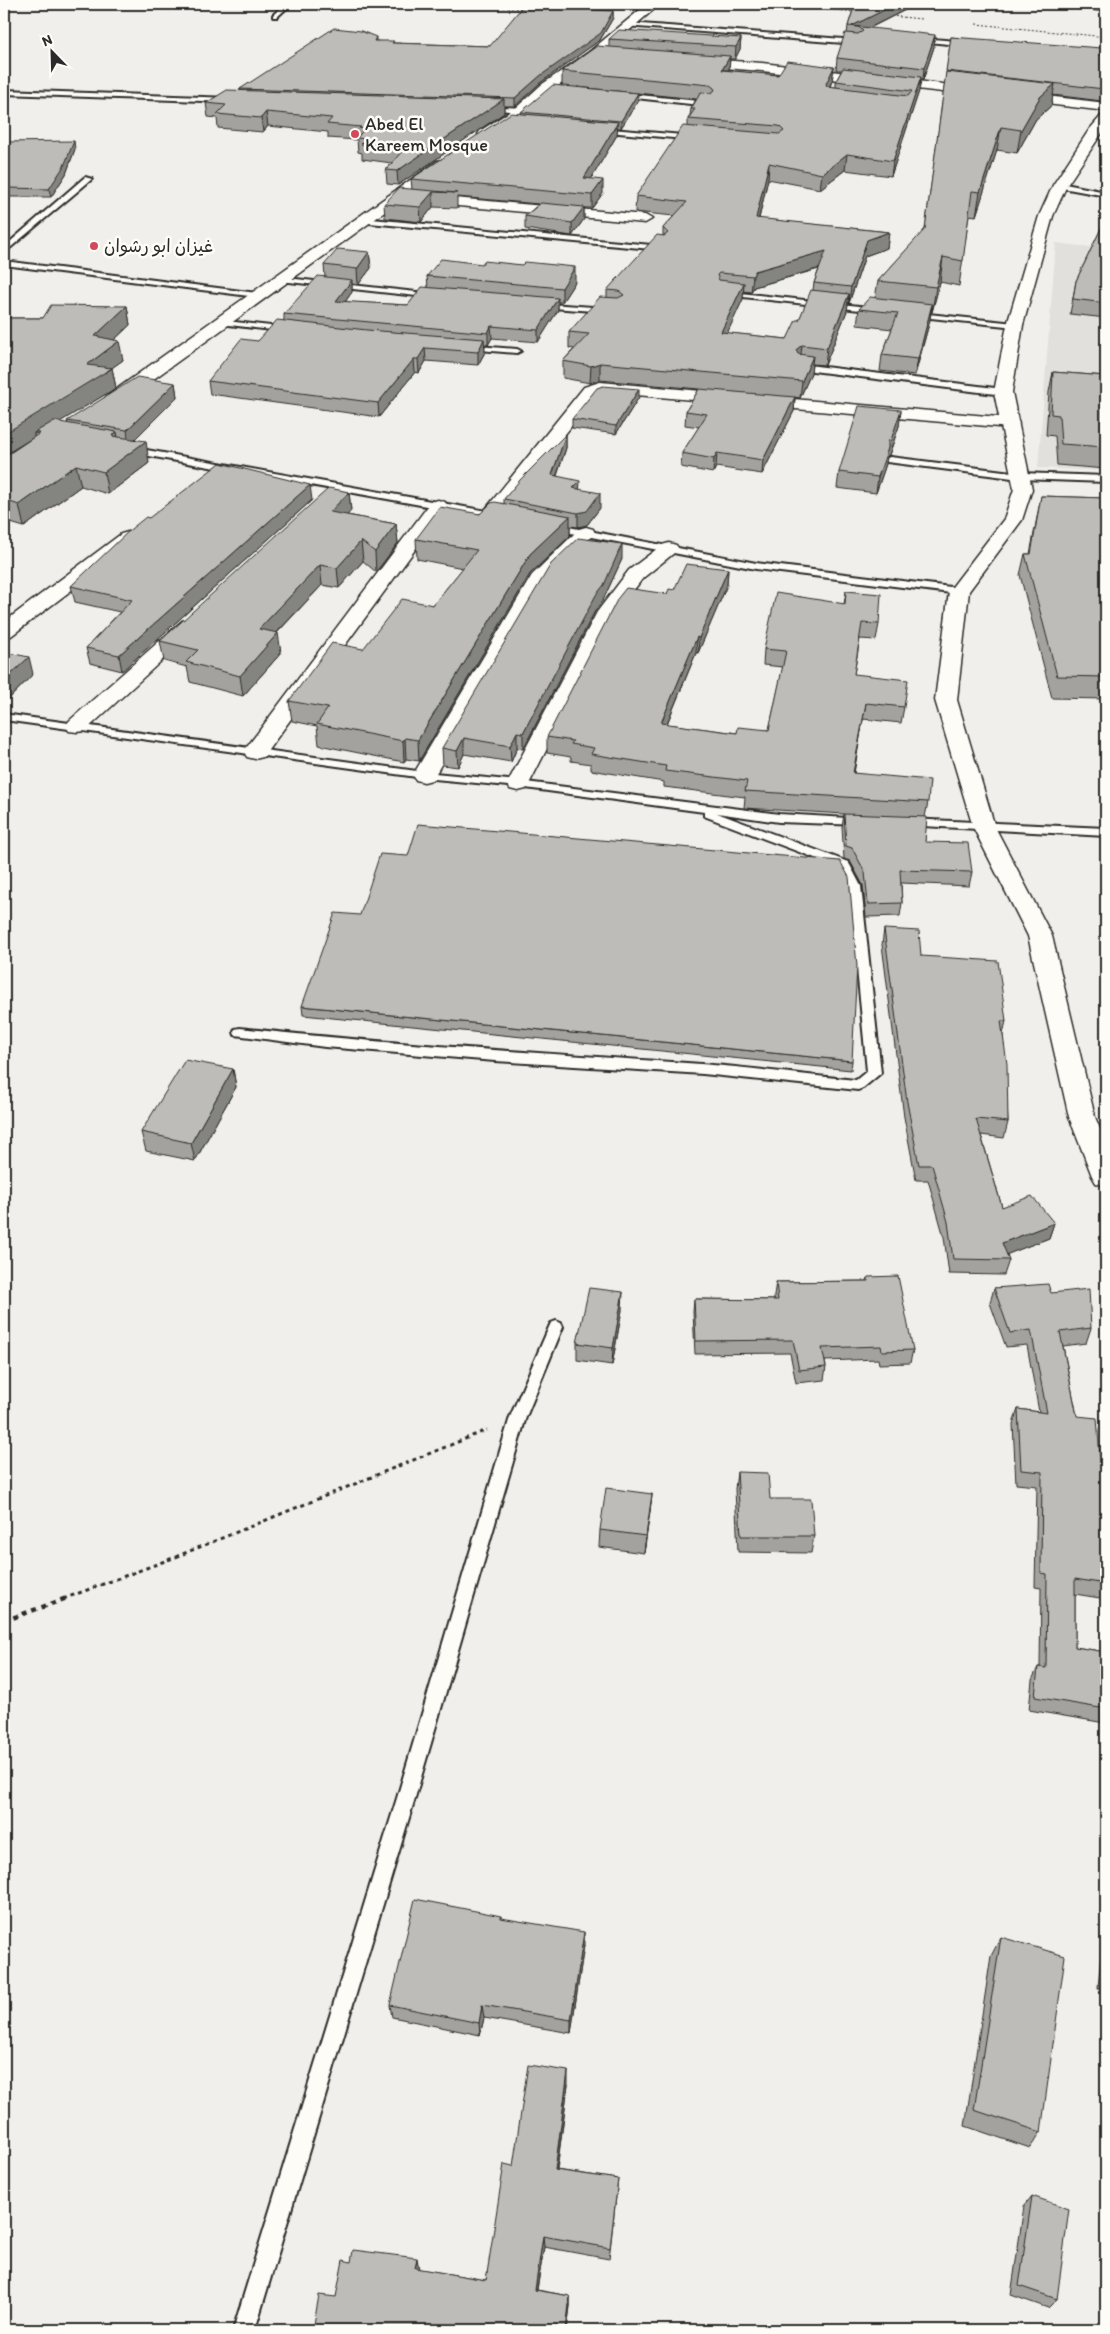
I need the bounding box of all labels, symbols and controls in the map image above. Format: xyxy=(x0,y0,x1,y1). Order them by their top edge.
north arrow xyxy=(28,28,78,78)
text: N xyxy=(39,31,55,50)
place label: Abed El Kareem Mosque xyxy=(365,113,488,156)
marker: Abed El Kareem Mosque xyxy=(349,128,361,140)
place label: غيزان ابو رشوان xyxy=(104,235,213,257)
marker: غيزان ابو رشوان xyxy=(88,240,100,252)

